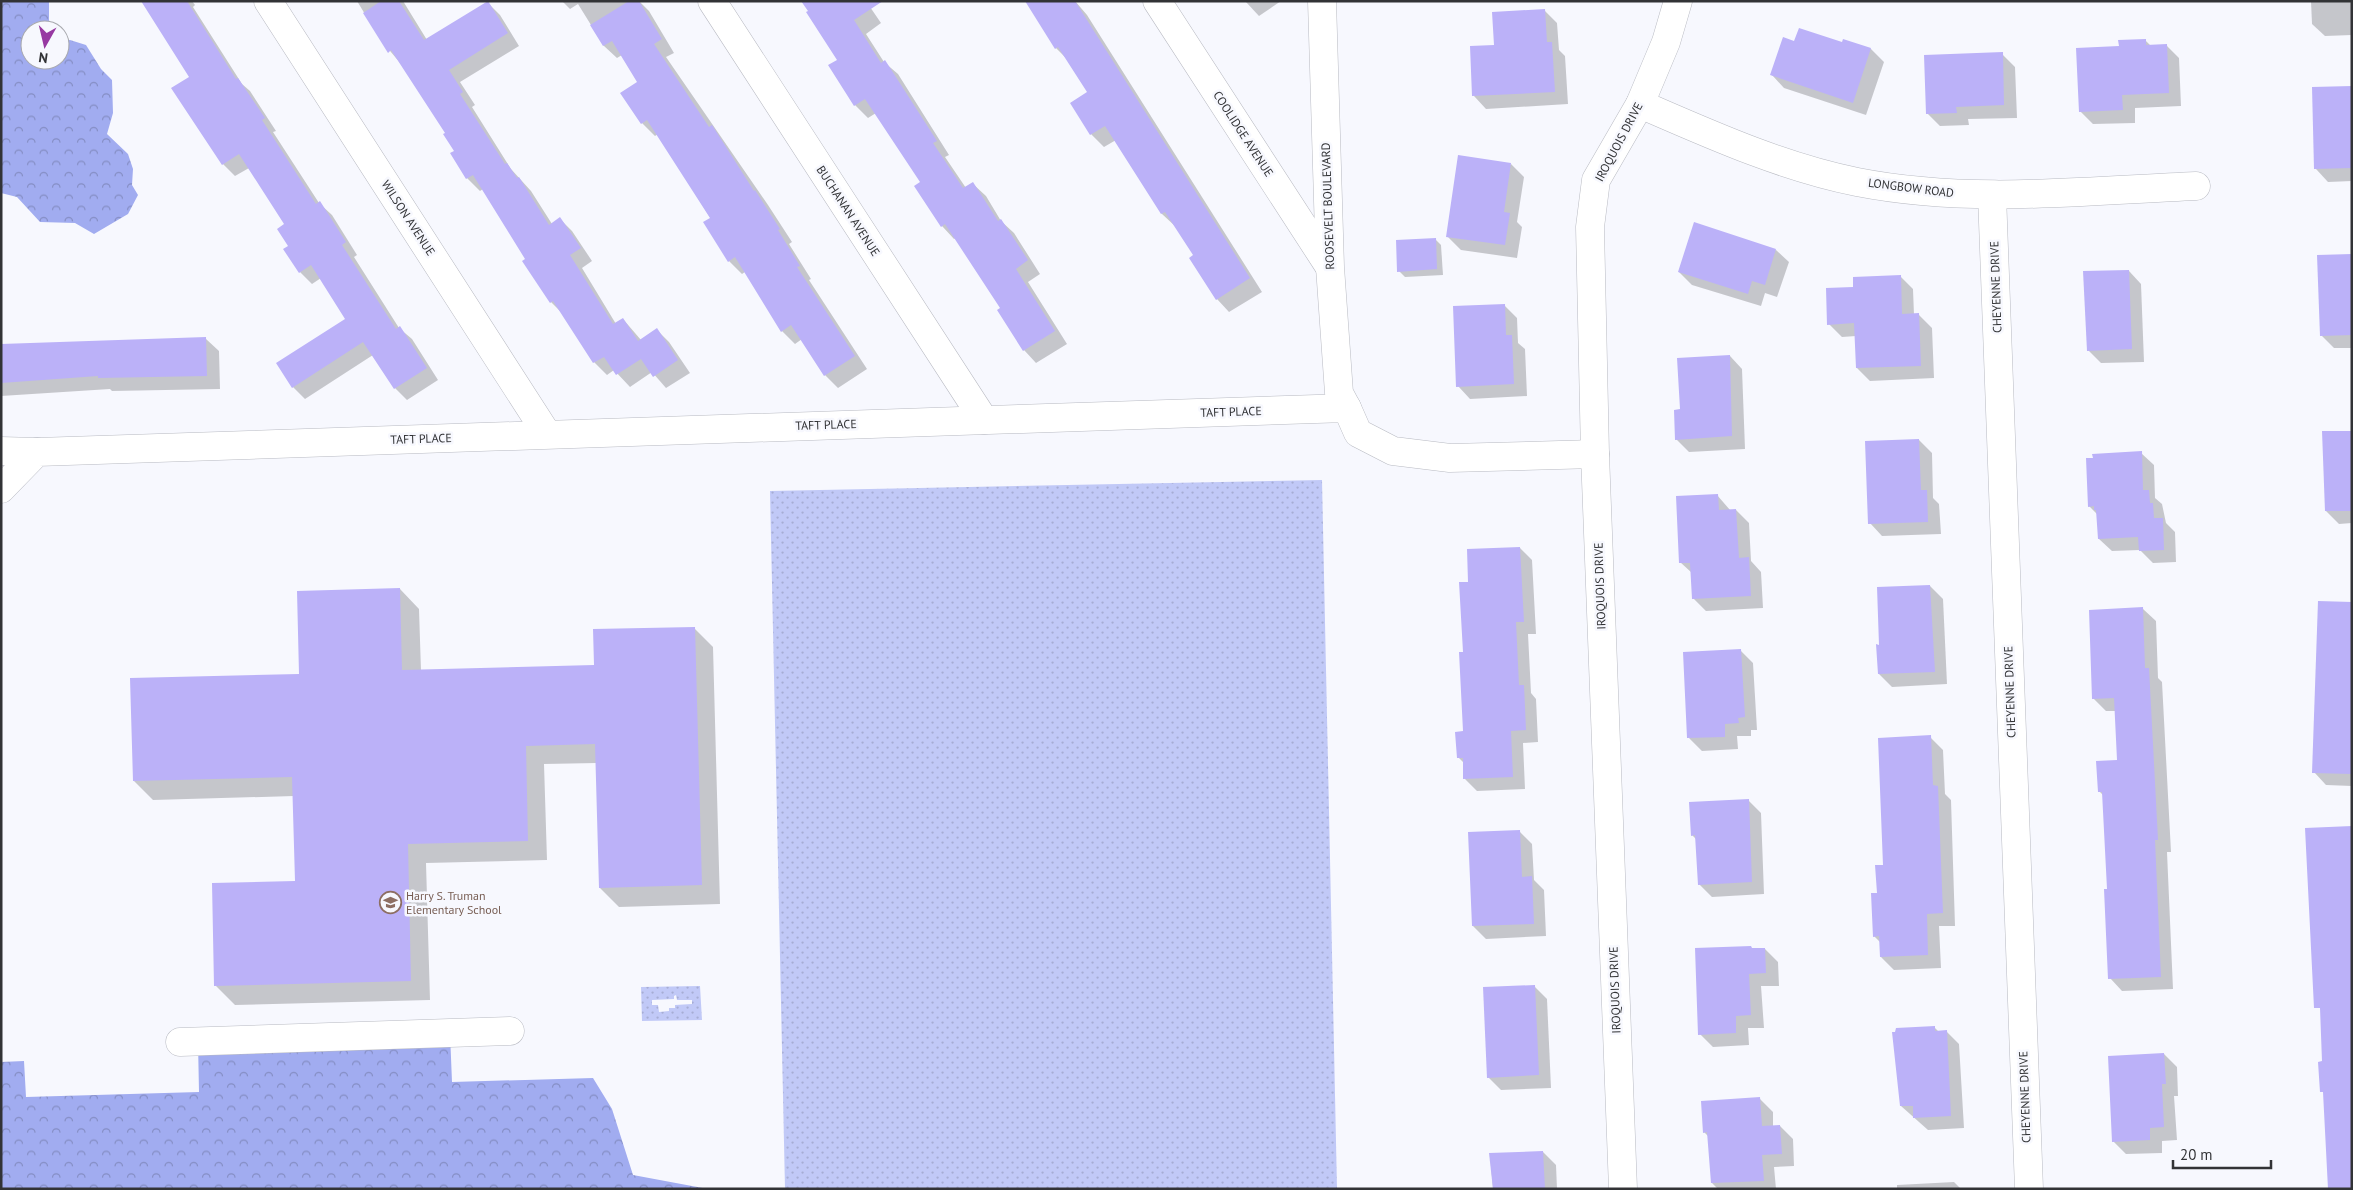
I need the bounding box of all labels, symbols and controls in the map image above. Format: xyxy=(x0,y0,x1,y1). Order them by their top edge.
north arrow xyxy=(20,20,70,70)
text: N xyxy=(37,48,49,67)
street label: COOLIDGE AVENUE xyxy=(1210,88,1277,179)
street label: IROQUOIS DRIVE xyxy=(1591,100,1646,184)
street label: ROOSEVELT BOULEVARD xyxy=(1318,142,1337,270)
street label: BUCHANAN AVENUE xyxy=(814,163,883,259)
street label: LONGBOW ROAD xyxy=(1867,175,1955,200)
street label: WILSON AVENUE xyxy=(378,177,438,258)
street label: CHEYENNE DRIVE xyxy=(1986,241,2005,333)
street label: TAFT PLACE xyxy=(1200,403,1262,420)
street label: TAFT PLACE xyxy=(795,416,857,433)
street label: TAFT PLACE xyxy=(390,430,452,447)
street label: IROQUOIS DRIVE xyxy=(1590,542,1609,630)
street label: CHEYENNE DRIVE xyxy=(2000,646,2019,738)
place label: Harry S. Truman Elementary School xyxy=(406,888,502,917)
school or university icon: Harry S. Truman Elementary School xyxy=(378,891,402,915)
street label: IROQUOIS DRIVE xyxy=(1605,946,1624,1034)
street label: CHEYENNE DRIVE xyxy=(2015,1051,2034,1143)
scale bar xyxy=(2173,1138,2270,1170)
text: 20 m xyxy=(2180,1145,2213,1164)

